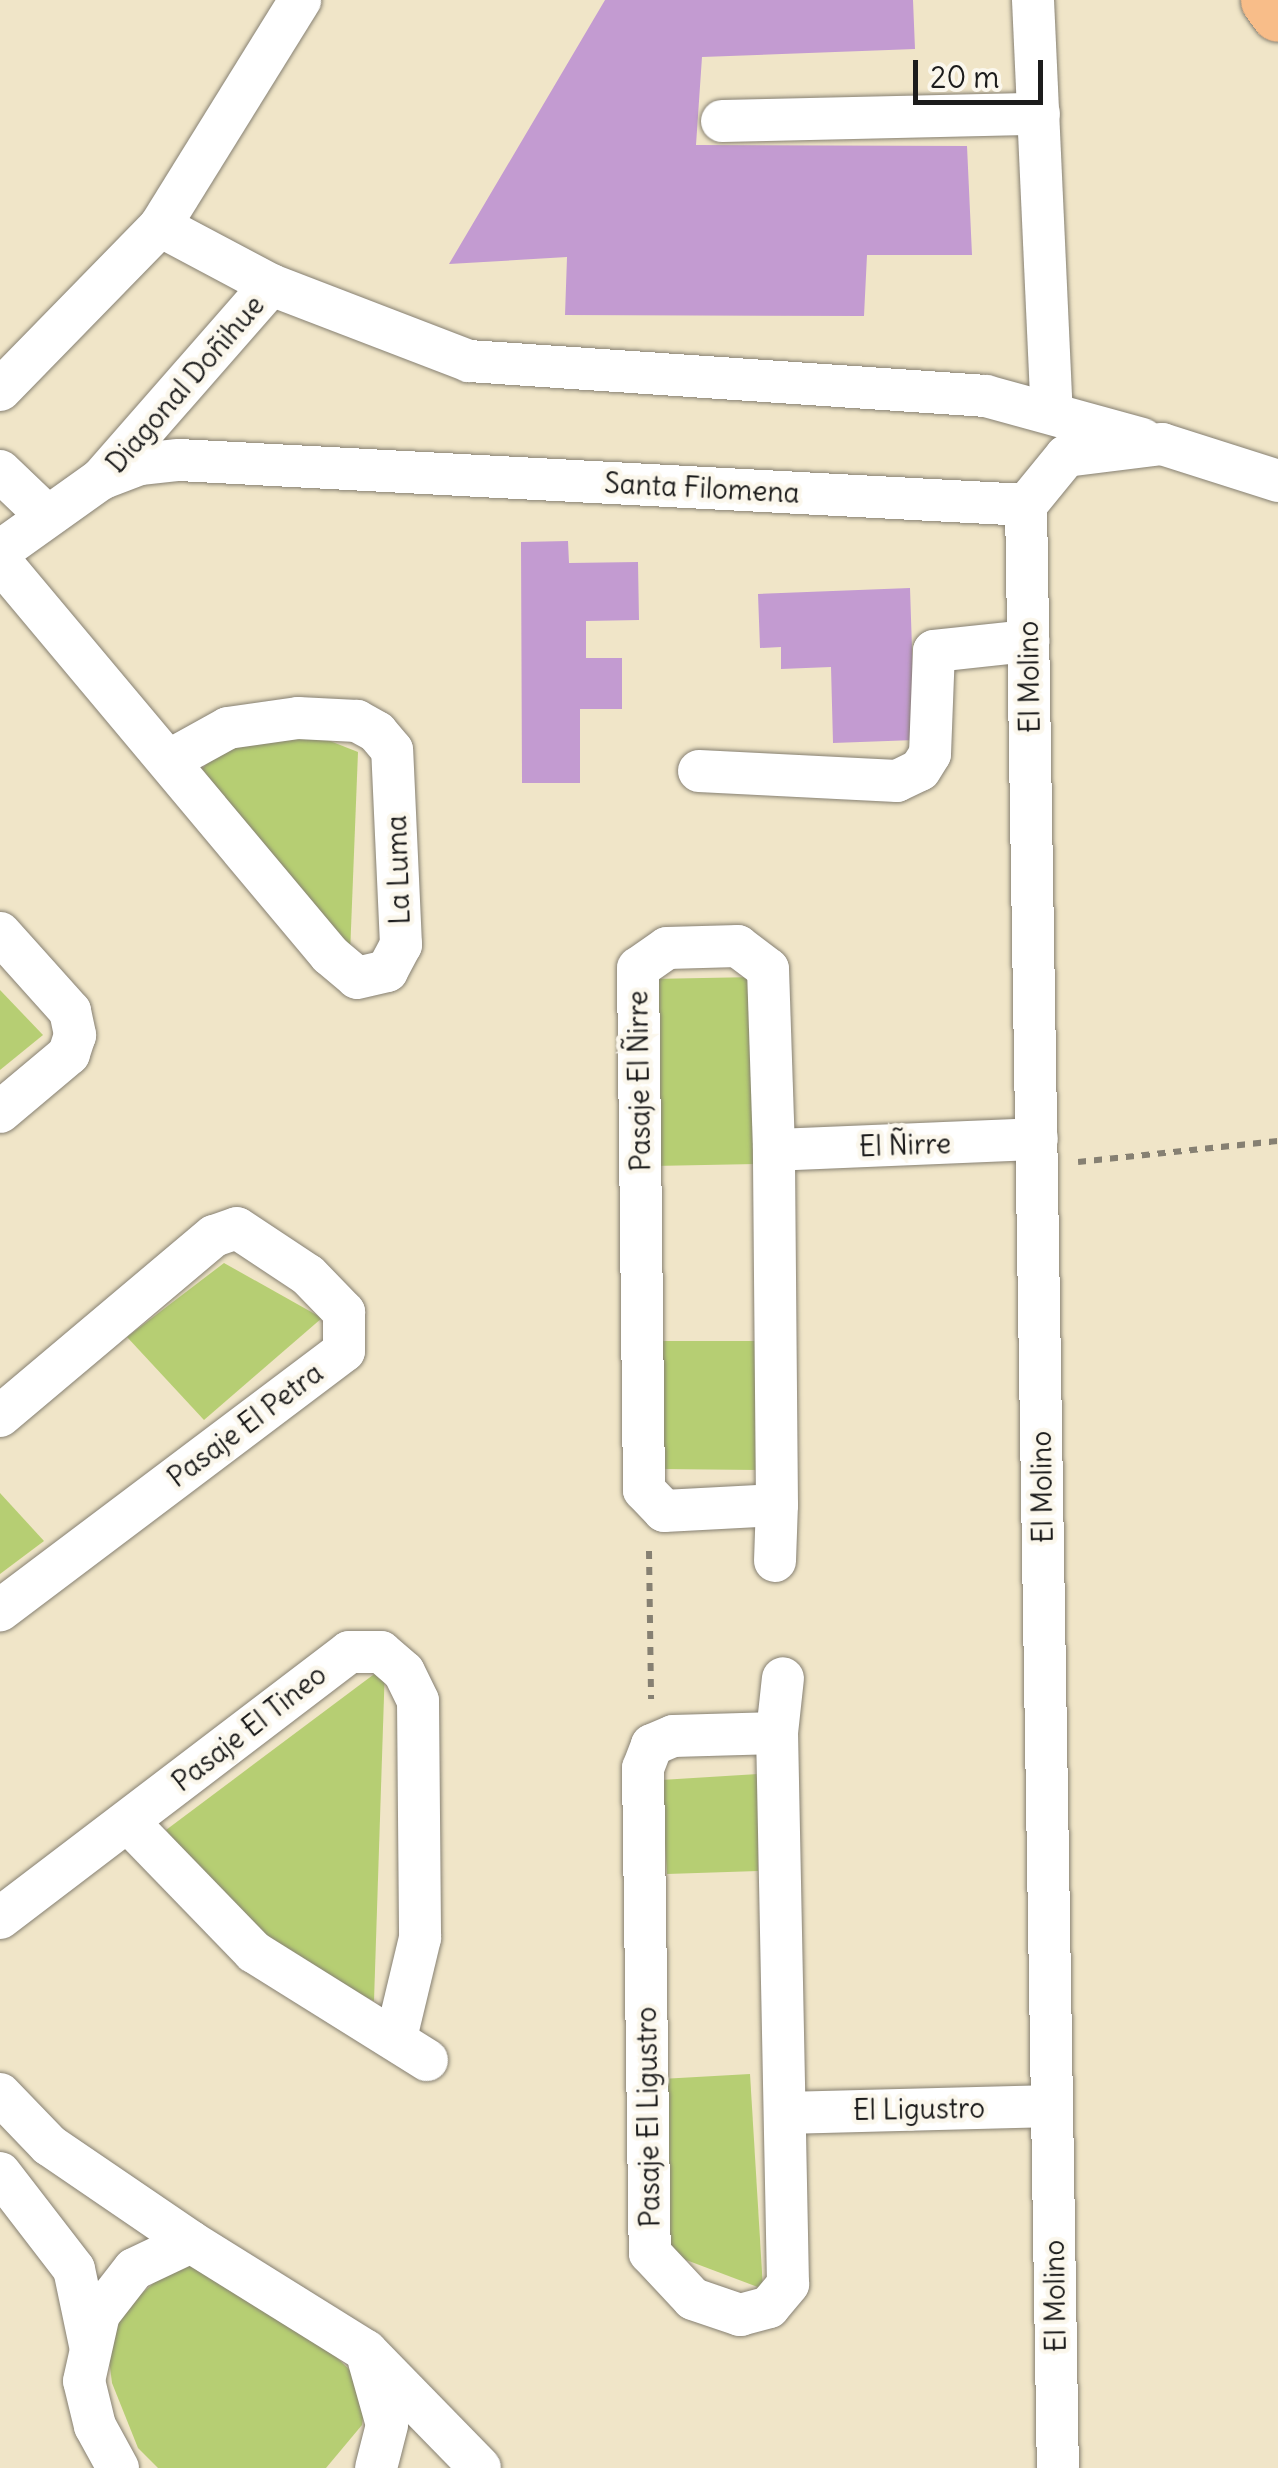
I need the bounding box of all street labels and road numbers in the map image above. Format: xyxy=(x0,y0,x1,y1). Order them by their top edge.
street label: Diagonal Doñihue xyxy=(99,288,271,480)
street label: Santa Filomena xyxy=(603,466,801,510)
street label: El Molino xyxy=(1011,621,1047,733)
street label: La Luma xyxy=(379,815,417,925)
street label: Pasaje El Ñirre xyxy=(621,990,657,1172)
street label: El Ñirre xyxy=(858,1127,952,1163)
street label: Pasaje El Petra xyxy=(161,1356,329,1494)
street label: El Molino xyxy=(1024,1431,1060,1543)
street label: Pasaje El Tineo xyxy=(165,1657,333,1799)
street label: Pasaje El Ligustro xyxy=(629,2006,667,2228)
street label: El Ligustro xyxy=(853,2091,985,2127)
street label: El Molino xyxy=(1037,2240,1073,2352)

